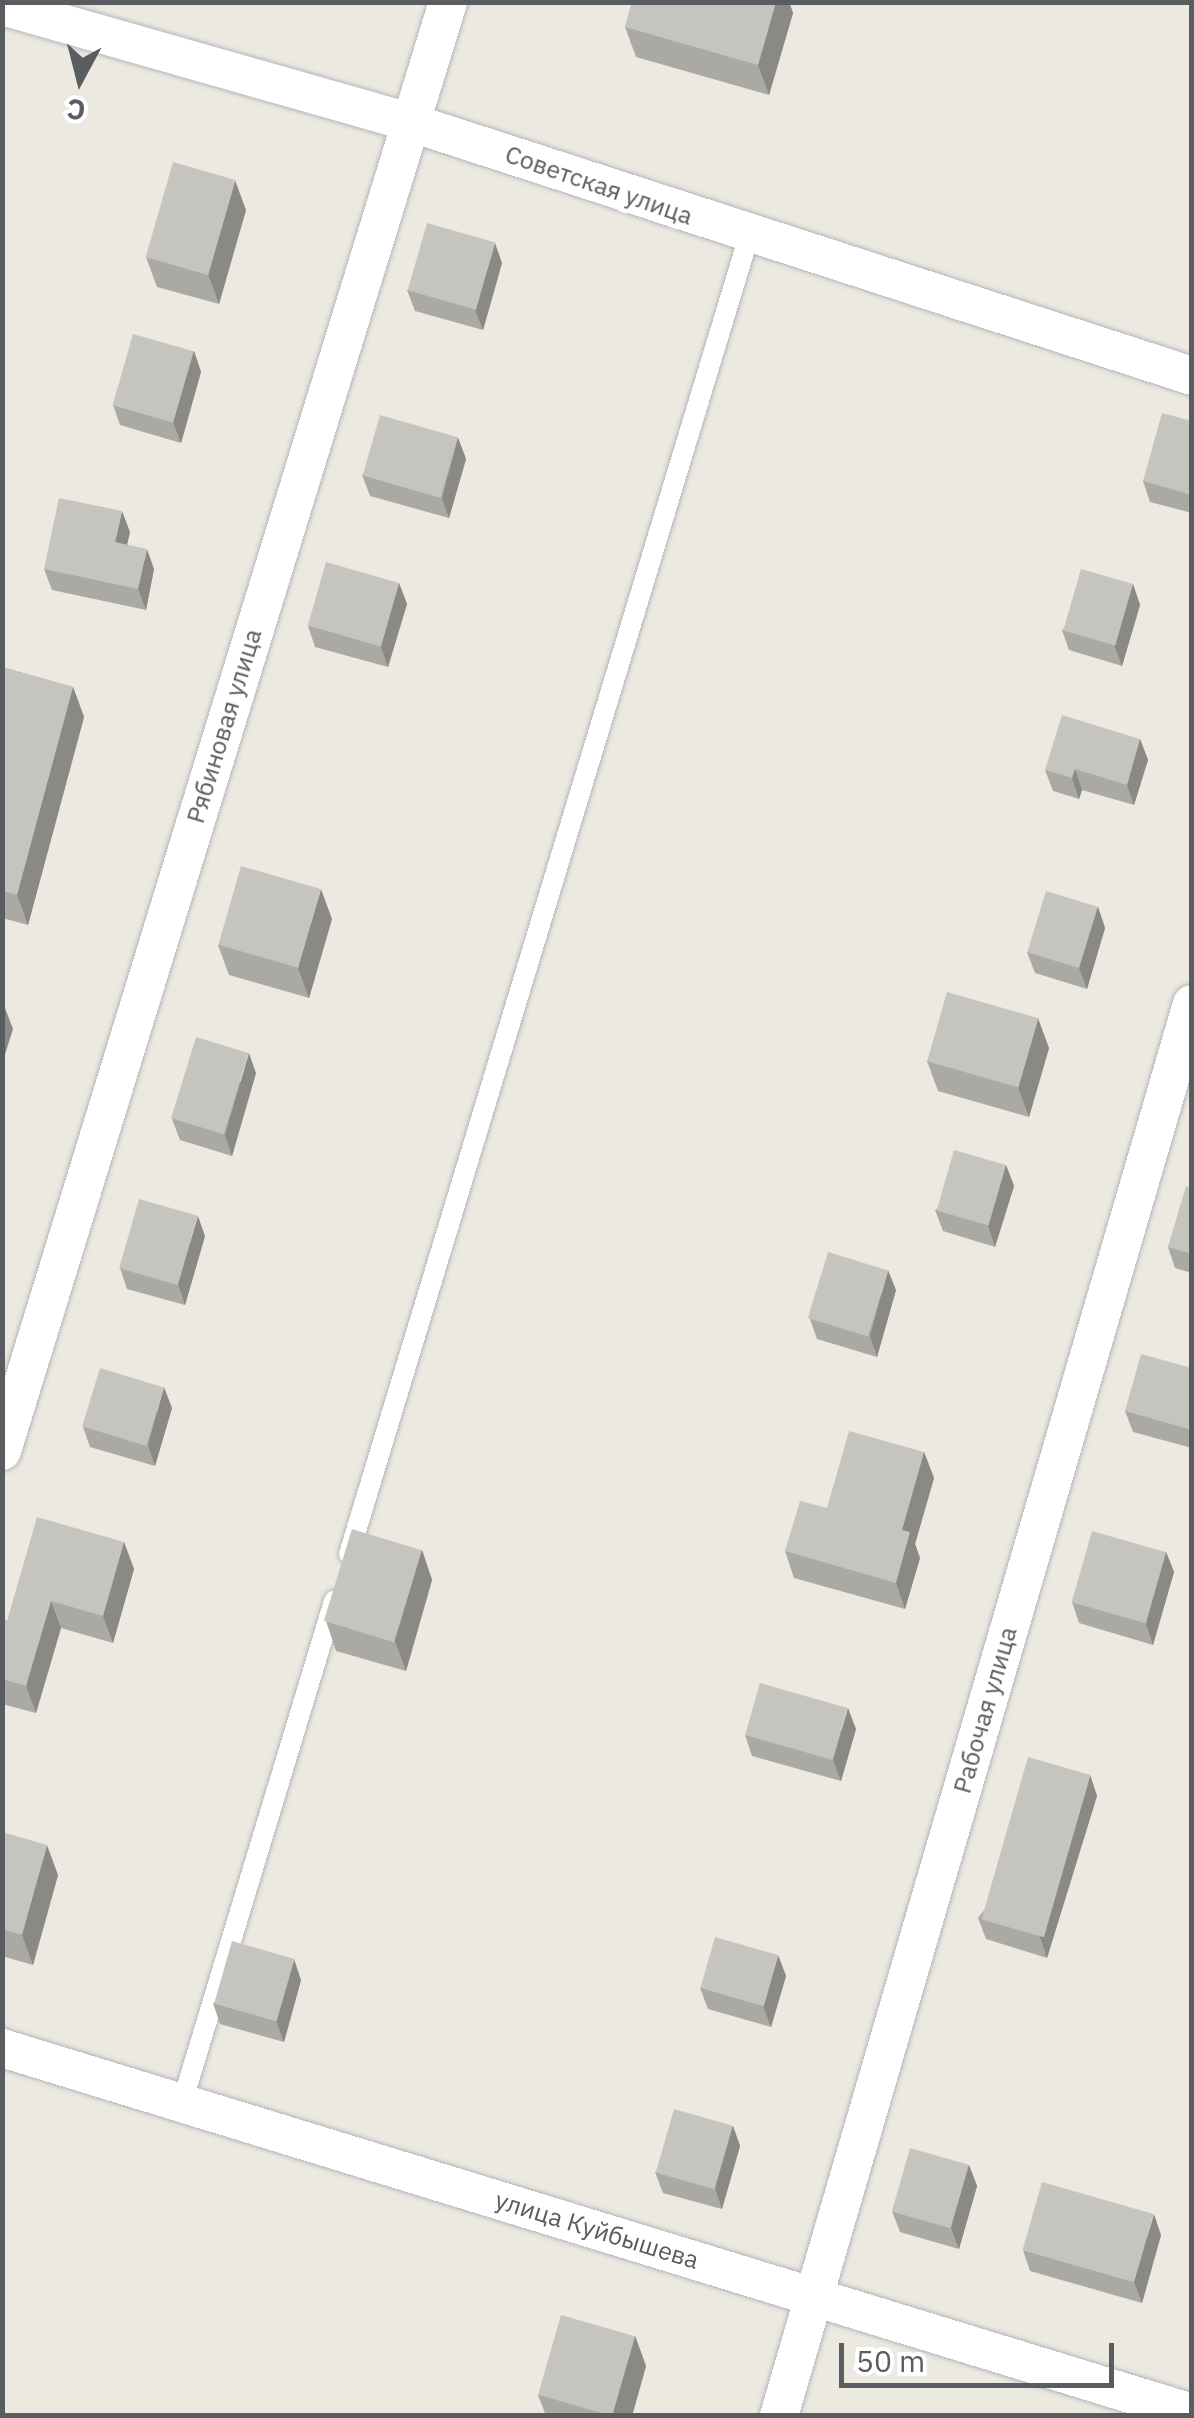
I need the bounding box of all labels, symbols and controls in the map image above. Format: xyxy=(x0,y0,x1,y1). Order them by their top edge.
north arrow xyxy=(30,30,130,130)
text: С xyxy=(65,91,88,130)
street label: Советская улица xyxy=(501,139,697,231)
street label: Рябиновая улица xyxy=(180,625,268,827)
street label: Рабочая улица xyxy=(947,1623,1023,1797)
street label: улица Куйбышева xyxy=(492,2185,702,2275)
scale bar xyxy=(844,2323,1119,2385)
text: 50 m xyxy=(856,2341,925,2380)

